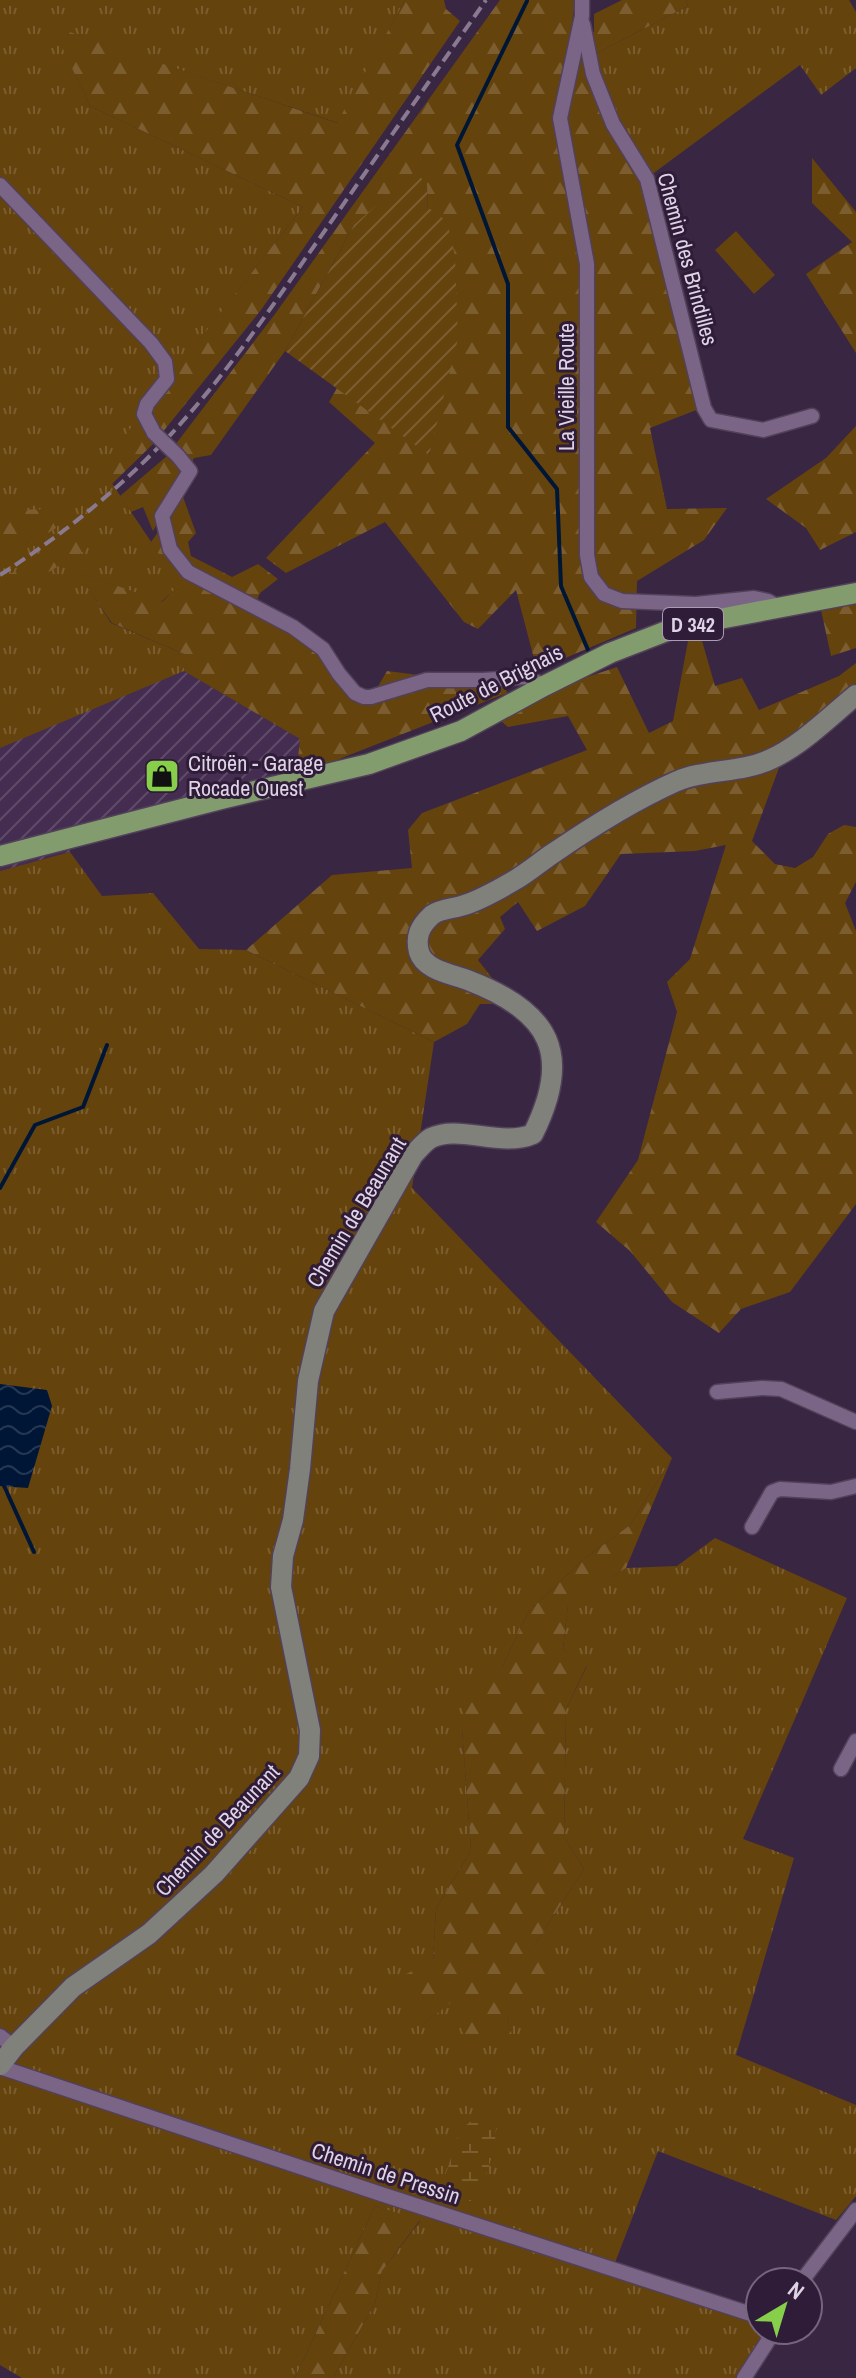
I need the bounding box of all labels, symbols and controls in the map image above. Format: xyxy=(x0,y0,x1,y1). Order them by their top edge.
street label: Chemin des Brindilles xyxy=(651,169,725,349)
street label: La Vieille Route xyxy=(551,323,581,451)
road number: D 342 xyxy=(663,608,723,640)
street label: Route de Brignais xyxy=(424,637,568,729)
place label: Citroën - Garage Rocade Ouest xyxy=(188,748,323,803)
shop icon: Citroën - Garage Rocade Ouest xyxy=(143,757,181,795)
street label: Chemin de Beaunant xyxy=(299,1131,413,1293)
street label: Chemin de Beaunant xyxy=(148,1757,286,1903)
street label: Chemin de Pressin xyxy=(308,2135,464,2211)
north arrow xyxy=(744,2266,824,2346)
text: N xyxy=(782,2274,811,2306)

